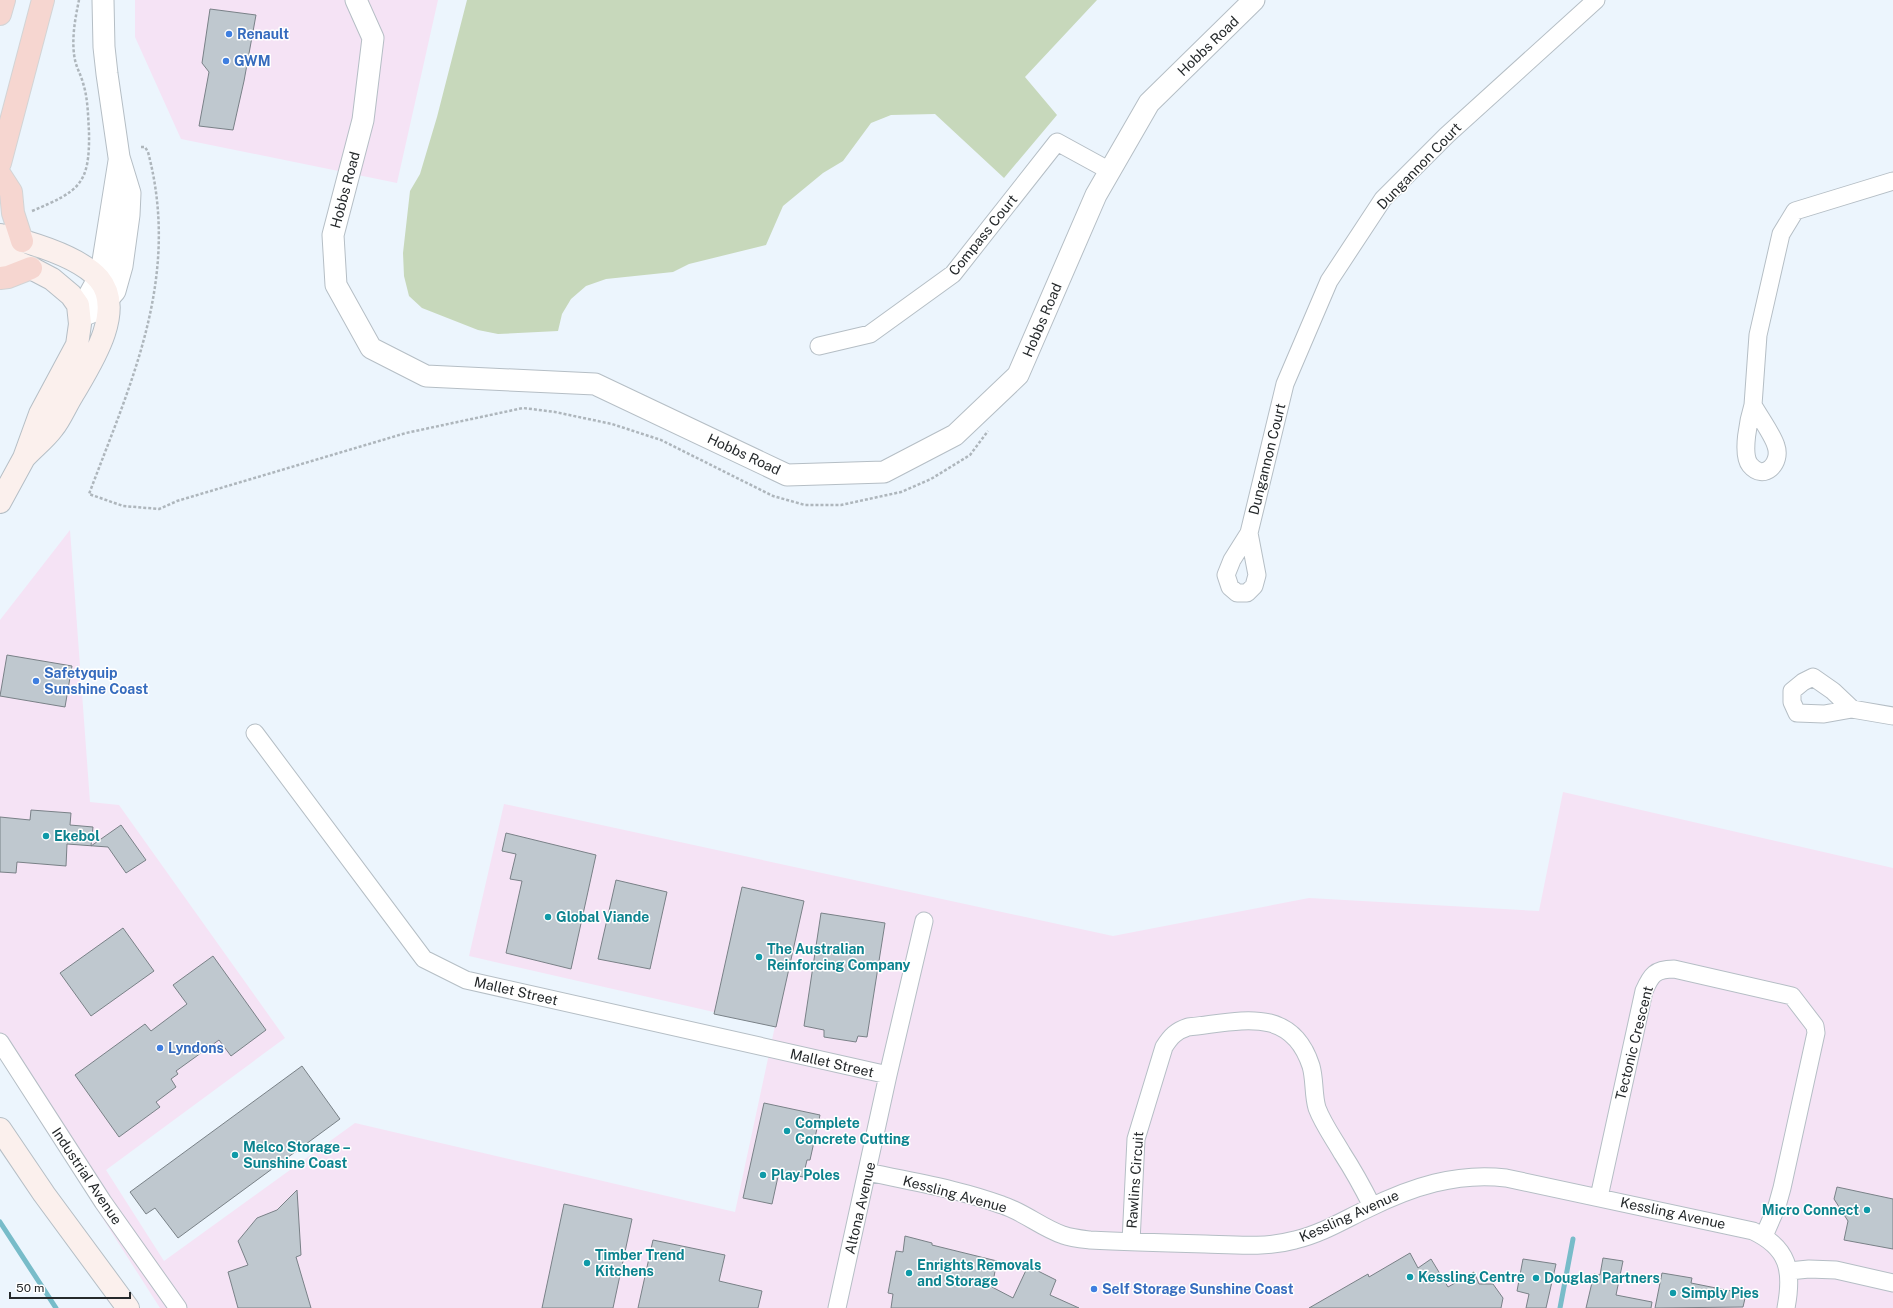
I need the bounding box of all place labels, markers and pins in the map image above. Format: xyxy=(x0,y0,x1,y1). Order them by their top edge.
place label: Renault xyxy=(237,26,289,42)
marker: Renault xyxy=(224,29,234,39)
place label: GWM xyxy=(234,53,271,69)
marker: GWM xyxy=(221,56,231,66)
place label: Safetyquip Sunshine Coast xyxy=(44,665,149,697)
marker: Safetyquip Sunshine Coast xyxy=(31,676,41,686)
place label: Ekebol xyxy=(54,828,100,844)
marker: Ekebol xyxy=(41,831,51,841)
place label: Global Viande xyxy=(556,909,649,925)
marker: Global Viande xyxy=(543,912,553,922)
place label: The Australian Reinforcing Company xyxy=(767,941,911,973)
marker: The Australian Reinforcing Company xyxy=(754,952,764,962)
place label: Lyndons xyxy=(168,1040,224,1056)
marker: Lyndons xyxy=(155,1043,165,1053)
place label: Complete Concrete Cutting xyxy=(795,1115,910,1147)
marker: Complete Concrete Cutting xyxy=(782,1126,792,1136)
place label: Melco Storage – Sunshine Coast xyxy=(243,1139,351,1171)
marker: Melco Storage – Sunshine Coast xyxy=(230,1150,240,1160)
place label: Play Poles xyxy=(771,1167,840,1183)
marker: Play Poles xyxy=(758,1170,768,1180)
place label: Micro Connect xyxy=(1762,1202,1859,1218)
marker: Micro Connect xyxy=(1862,1205,1872,1215)
place label: Timber Trend Kitchens xyxy=(595,1247,685,1279)
place label: Enrights Removals and Storage xyxy=(917,1257,1041,1289)
marker: Timber Trend Kitchens xyxy=(582,1258,592,1268)
marker: Enrights Removals and Storage xyxy=(904,1268,914,1278)
place label: Kessling Centre xyxy=(1418,1269,1525,1285)
place label: Douglas Partners xyxy=(1544,1270,1660,1286)
marker: Kessling Centre xyxy=(1405,1272,1415,1282)
marker: Douglas Partners xyxy=(1531,1273,1541,1283)
place label: Self Storage Sunshine Coast xyxy=(1102,1281,1294,1297)
marker: Self Storage Sunshine Coast xyxy=(1089,1284,1099,1294)
place label: Simply Pies xyxy=(1681,1285,1759,1301)
marker: Simply Pies xyxy=(1668,1288,1678,1298)

